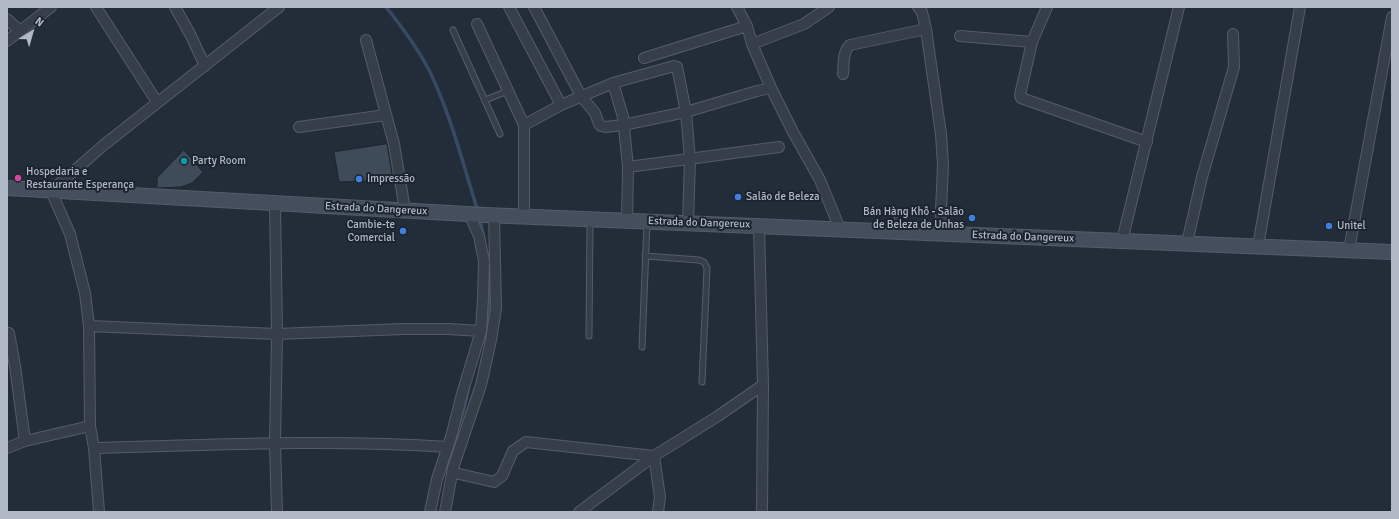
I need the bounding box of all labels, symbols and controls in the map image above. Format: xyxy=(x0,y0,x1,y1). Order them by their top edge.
north arrow xyxy=(12,12,52,52)
text: N xyxy=(33,15,46,30)
place label: Party Room xyxy=(192,154,246,168)
marker: Party Room xyxy=(179,156,189,166)
place label: Hospedaria e Restaurante Esperança xyxy=(26,165,134,191)
place label: Impressão xyxy=(367,172,415,186)
marker: Hospedaria e Restaurante Esperança xyxy=(13,173,23,183)
marker: Impressão xyxy=(354,174,364,184)
place label: Salão de Beleza xyxy=(746,190,820,204)
marker: Salão de Beleza xyxy=(733,192,743,202)
street label: Estrada do Dangereux xyxy=(324,200,428,218)
place label: Bán Hàng Khô - Salão de Beleza de Unhas xyxy=(863,205,964,231)
marker: Bán Hàng Khô - Salão de Beleza de Unhas xyxy=(967,213,977,223)
street label: Estrada do Dangereux xyxy=(648,215,750,231)
place label: Cambie-te Comercial xyxy=(347,218,395,244)
place label: Unitel xyxy=(1337,219,1366,233)
marker: Unitel xyxy=(1324,221,1334,231)
marker: Cambie-te Comercial xyxy=(398,226,408,236)
street label: Estrada do Dangereux xyxy=(972,229,1074,245)

